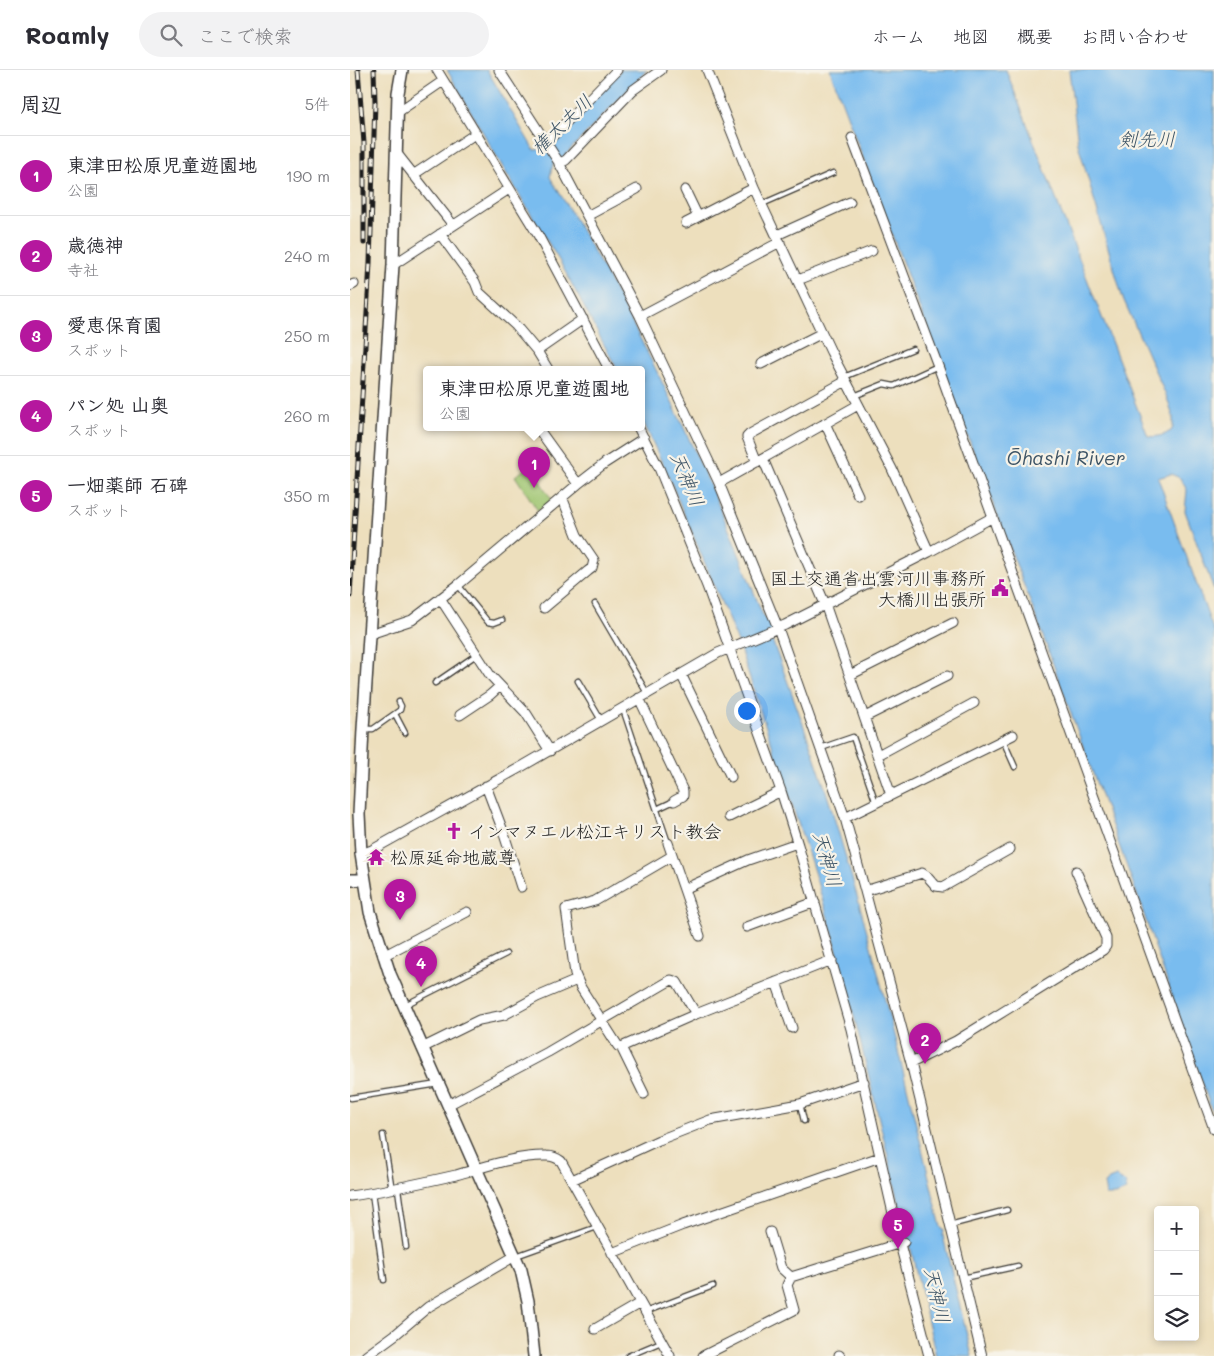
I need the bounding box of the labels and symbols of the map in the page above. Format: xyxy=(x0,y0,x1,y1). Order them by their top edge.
water label: 権太夫川 xyxy=(525,89,597,159)
water label: 剣先川 xyxy=(1118,126,1176,151)
water label: Ōhashi River xyxy=(1007,445,1125,470)
pin: 1 xyxy=(518,447,550,488)
water label: 天神川 xyxy=(665,448,711,510)
place label: 国土交通省出雲河川事務所 大橋川出張所 xyxy=(770,566,986,611)
public building icon: 国土交通省出雲河川事務所 大橋川出張所 xyxy=(990,578,1010,598)
your location xyxy=(734,698,760,724)
place label: インマヌエル松江キリスト教会 xyxy=(468,819,721,843)
church icon: インマヌエル松江キリスト教会 xyxy=(444,821,464,841)
water label: 天神川 xyxy=(808,828,848,890)
place label: 松原延命地蔵尊 xyxy=(390,845,516,869)
temple icon: 松原延命地蔵尊 xyxy=(366,847,386,867)
pin: 3 xyxy=(384,879,416,920)
pin: 4 xyxy=(405,946,437,987)
pin: 2 xyxy=(909,1023,941,1064)
pin: 5 xyxy=(882,1208,914,1249)
water label: 天神川 xyxy=(919,1264,957,1326)

